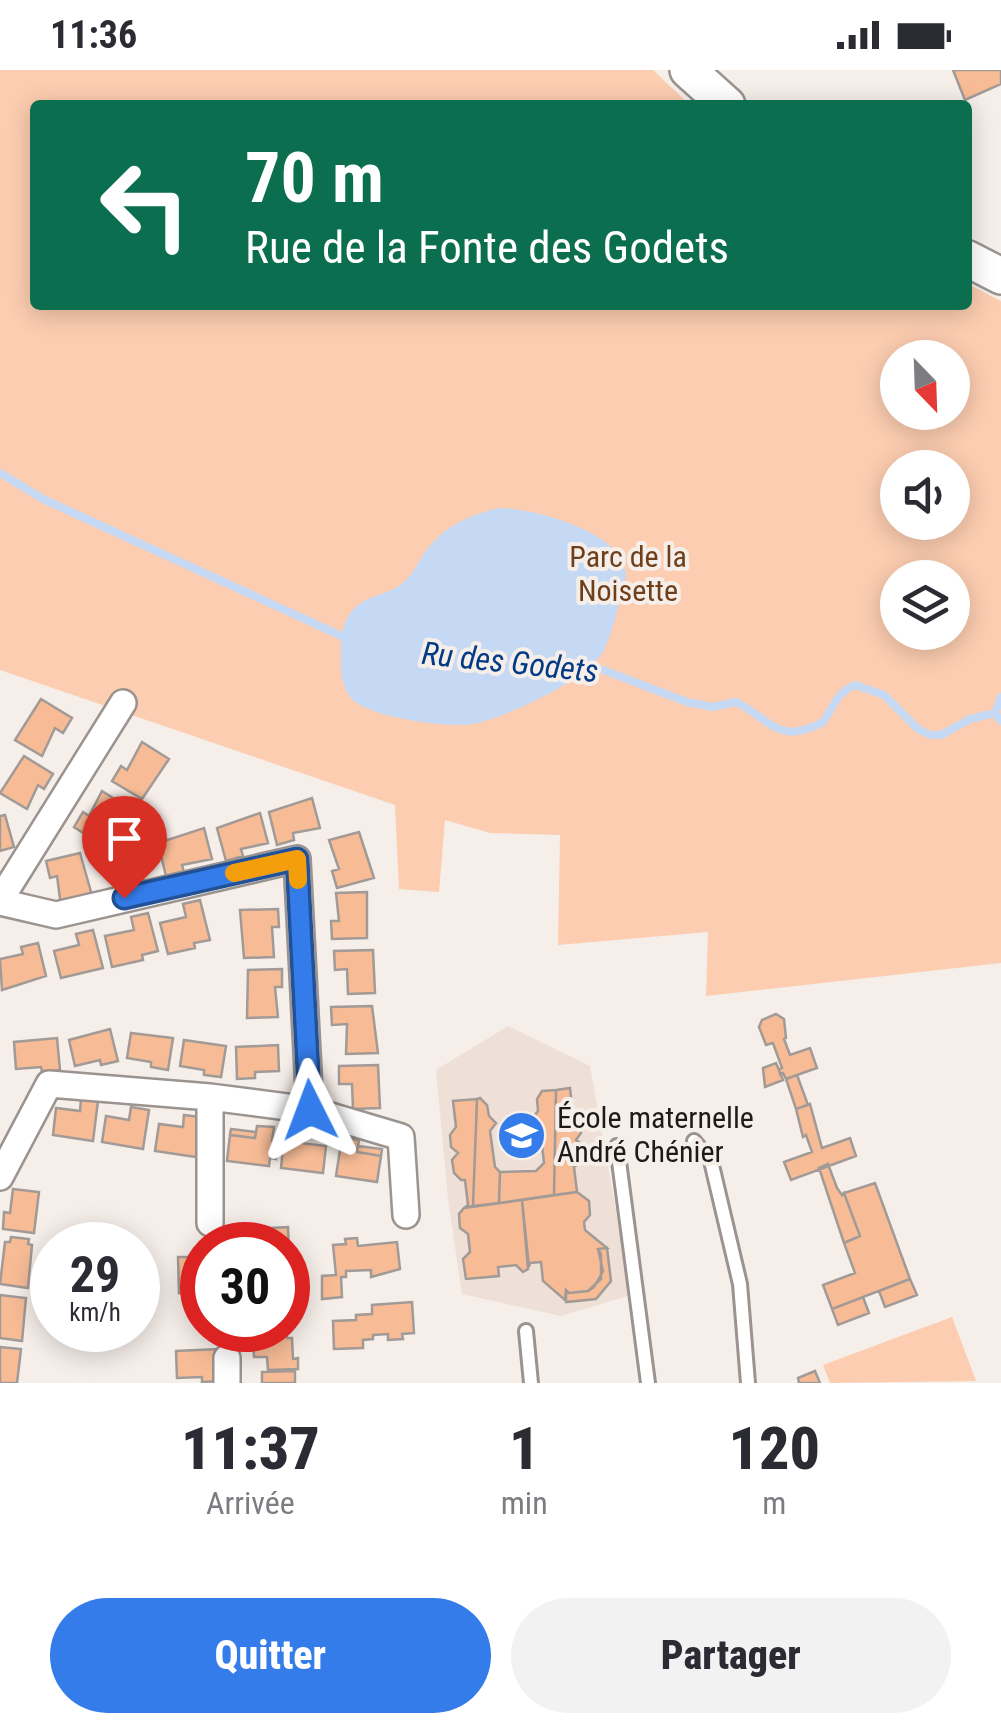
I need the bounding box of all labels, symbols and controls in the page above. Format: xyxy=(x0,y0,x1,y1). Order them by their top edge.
text: 11:36 xyxy=(50,13,137,57)
text: 70 m xyxy=(245,137,384,219)
icon: left xyxy=(80,140,210,270)
text: Rue de la Fonte des Godets xyxy=(245,221,729,274)
north arrow xyxy=(880,340,970,430)
map controls xyxy=(880,340,970,650)
button: sound xyxy=(880,450,970,540)
park label: Parc de la Noisette xyxy=(569,539,687,608)
button: layers xyxy=(880,560,970,650)
water label: Ru des Godets xyxy=(420,634,600,690)
pin xyxy=(82,796,167,899)
icon: arrive xyxy=(97,811,152,866)
position arrow xyxy=(258,1058,362,1162)
place label: École maternelle André Chénier xyxy=(557,1100,754,1169)
school or university icon: École maternelle André Chénier xyxy=(496,1109,548,1161)
speed limit sign: 30 xyxy=(180,1222,310,1352)
text: 29 xyxy=(70,1246,120,1304)
text: km/h xyxy=(69,1298,121,1327)
text: 11:37 xyxy=(181,1413,320,1484)
text: 1 xyxy=(509,1413,539,1484)
text: 120 xyxy=(729,1413,820,1484)
text: Arrivée xyxy=(206,1484,295,1522)
text: min xyxy=(501,1484,548,1522)
text: m xyxy=(762,1484,786,1522)
button: Quitter xyxy=(50,1598,491,1713)
button: Partager xyxy=(511,1598,951,1713)

